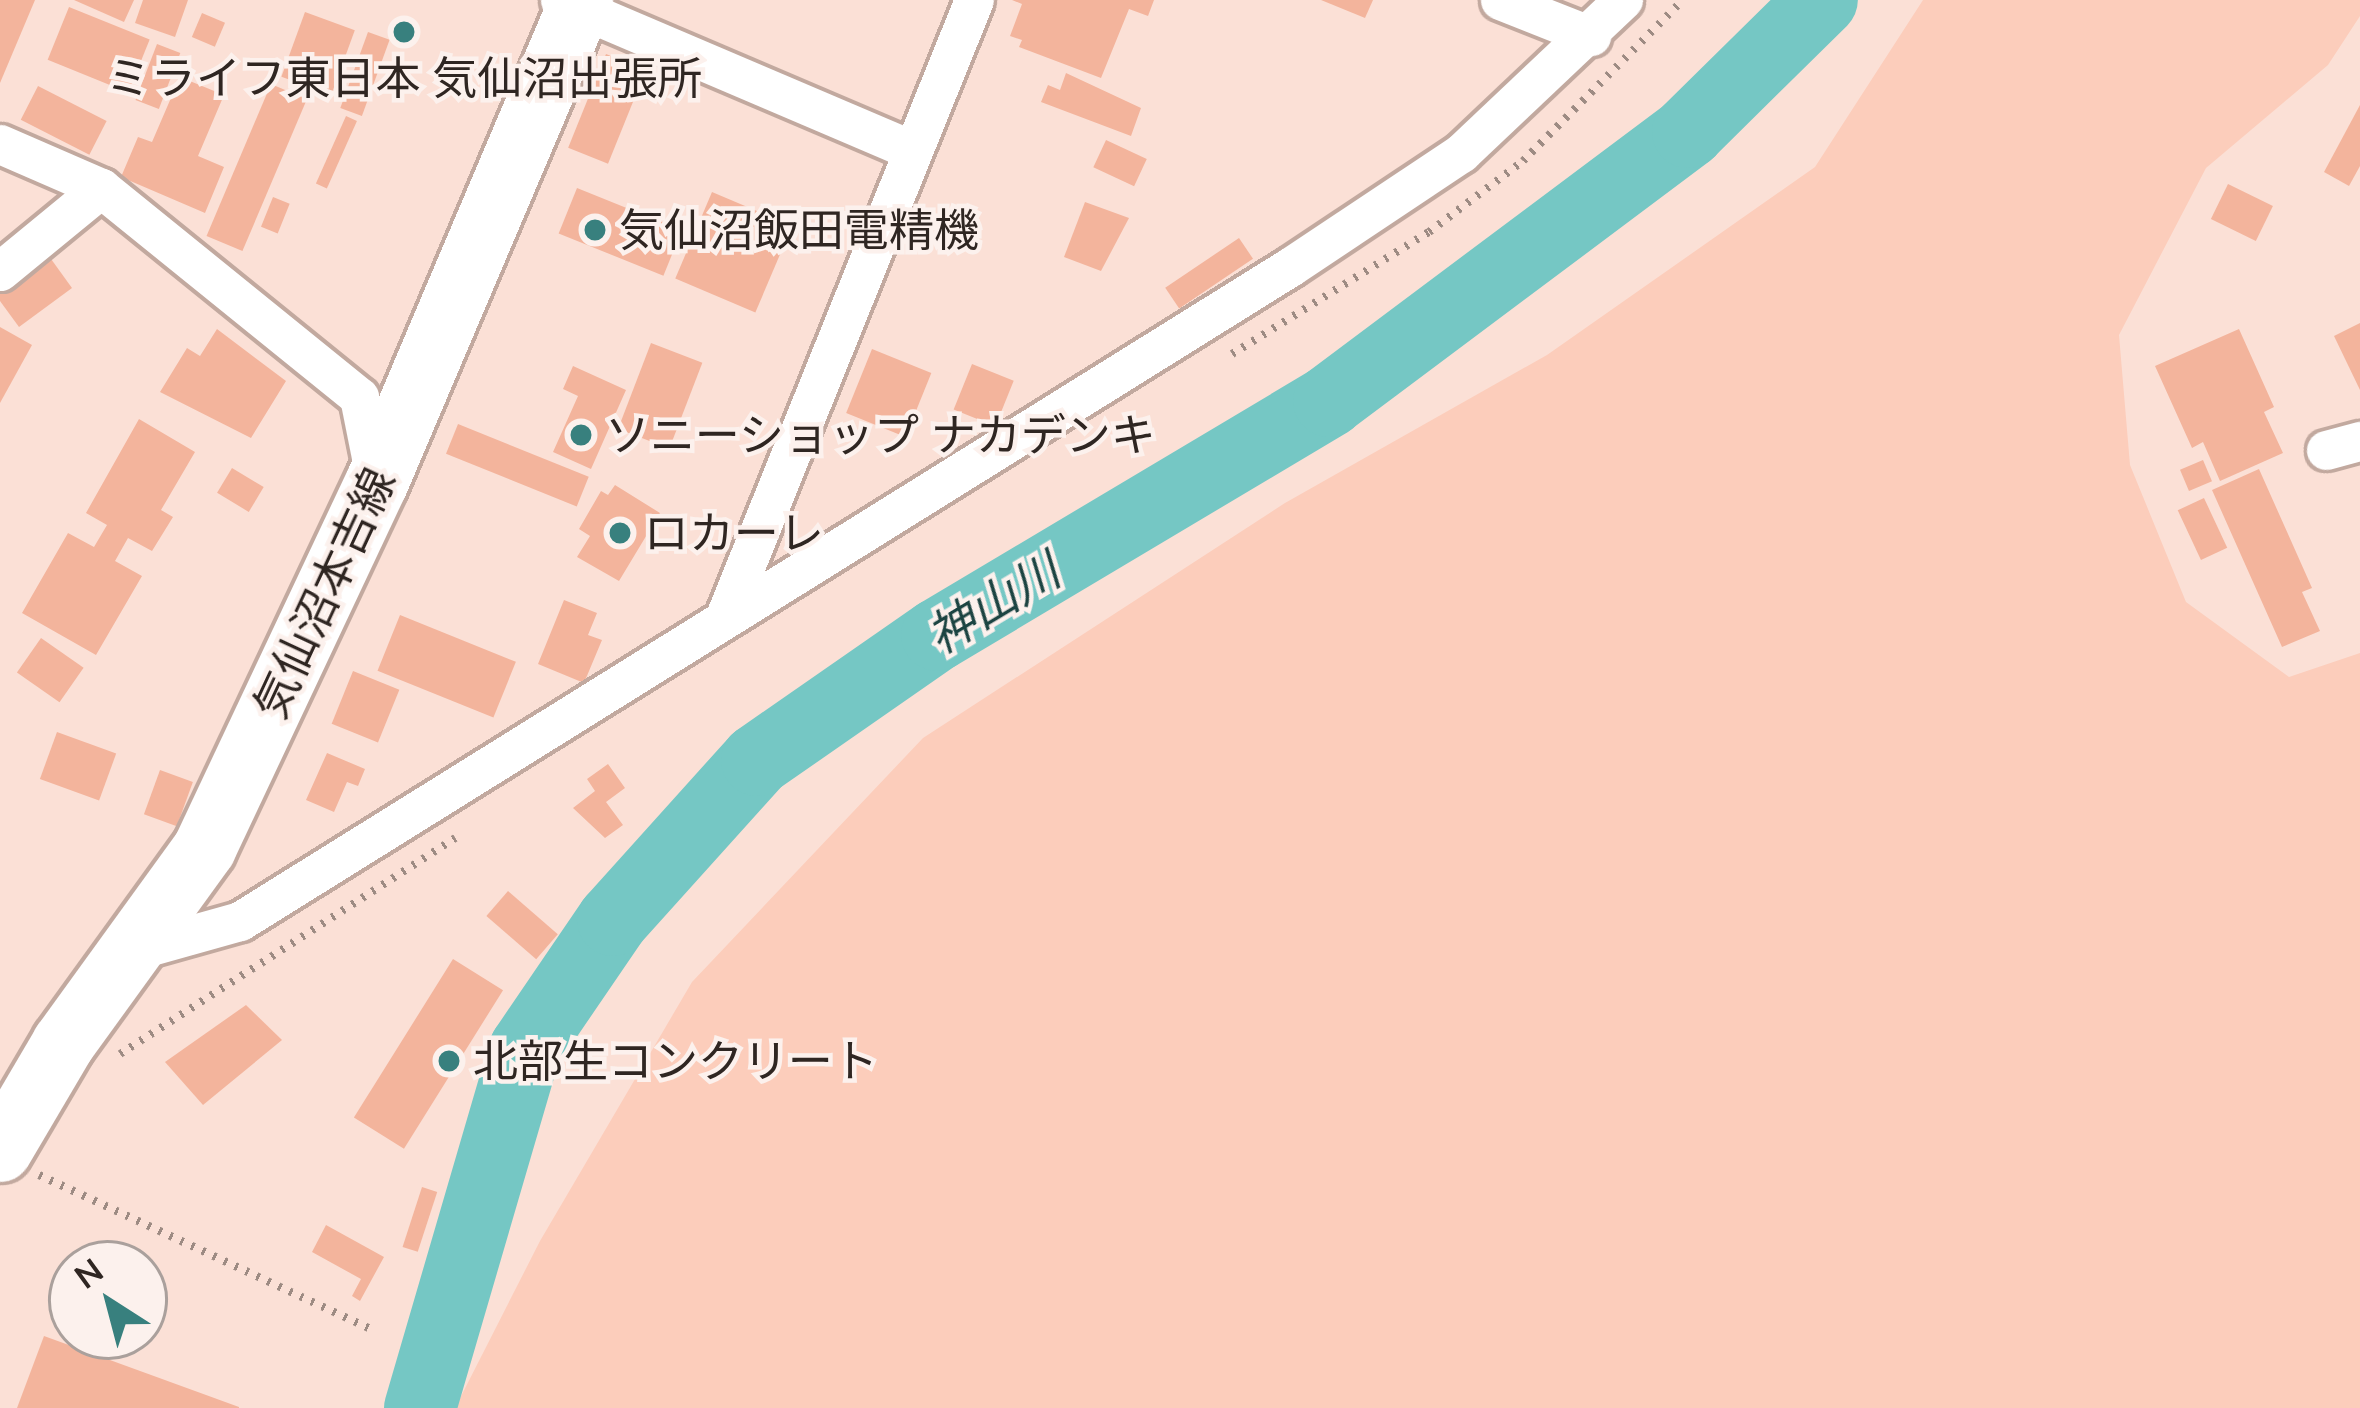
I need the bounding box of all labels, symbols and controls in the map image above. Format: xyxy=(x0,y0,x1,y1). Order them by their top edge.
marker: ミライフ東日本 気仙沼出張所 xyxy=(391,19,417,45)
place label: ミライフ東日本 気仙沼出張所 xyxy=(106,51,702,105)
place label: 気仙沼飯田電精機 xyxy=(619,203,979,257)
marker: 気仙沼飯田電精機 xyxy=(582,217,608,243)
place label: ソニーショップ ナカデンキ xyxy=(605,408,1157,462)
marker: ソニーショップ ナカデンキ xyxy=(568,422,594,448)
street label: 気仙沼本吉線 xyxy=(242,459,406,727)
place label: ロカーレ xyxy=(644,506,824,560)
marker: ロカーレ xyxy=(607,520,633,546)
water label: 神山川 xyxy=(916,541,1070,665)
place label: 北部生コンクリート xyxy=(473,1034,878,1088)
marker: 北部生コンクリート xyxy=(436,1048,462,1074)
north arrow xyxy=(48,1240,168,1360)
text: N xyxy=(66,1249,110,1297)

